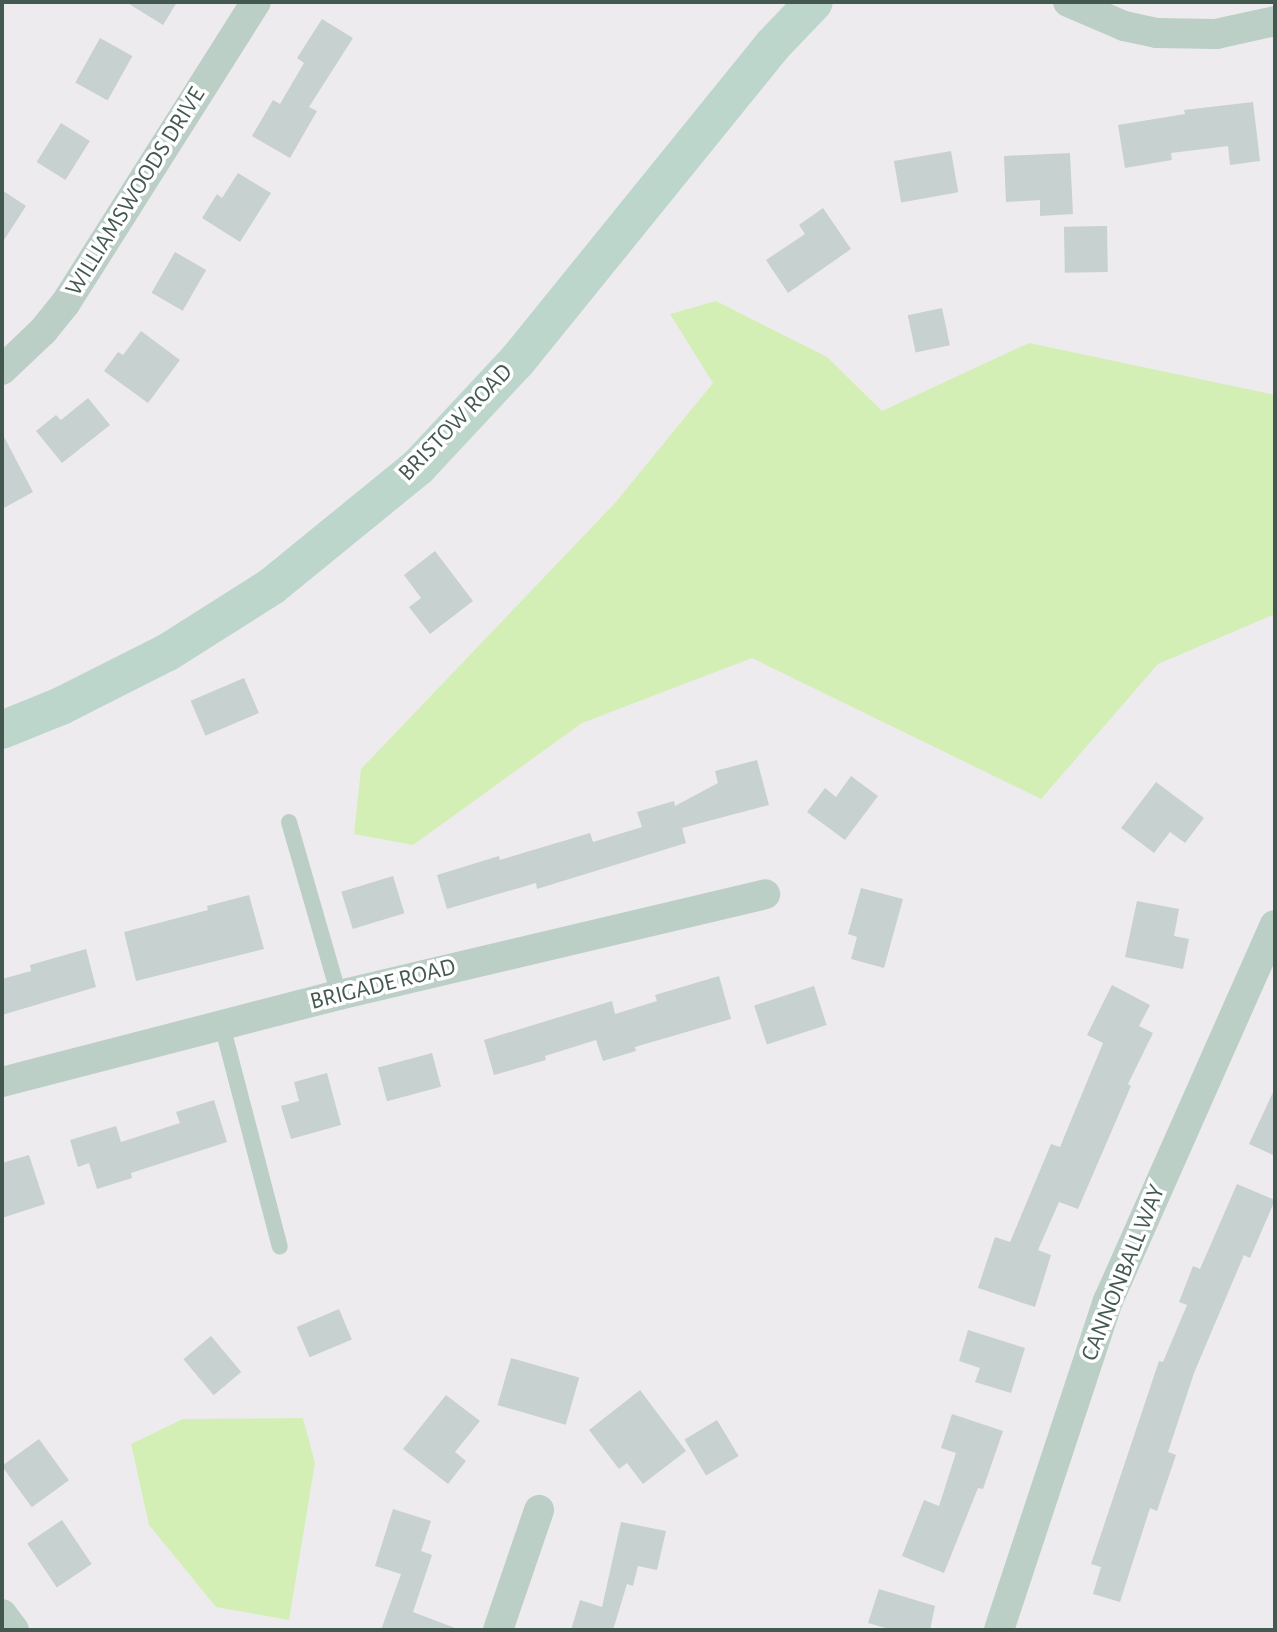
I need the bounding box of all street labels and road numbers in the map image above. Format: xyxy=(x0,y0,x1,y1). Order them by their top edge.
street label: WILLIAMSWOODS DRIVE xyxy=(60,82,212,302)
street label: BRISTOW ROAD xyxy=(393,358,519,488)
street label: BRIGADE ROAD xyxy=(307,953,459,1017)
street label: CANNONBALL WAY xyxy=(1076,1181,1172,1365)

